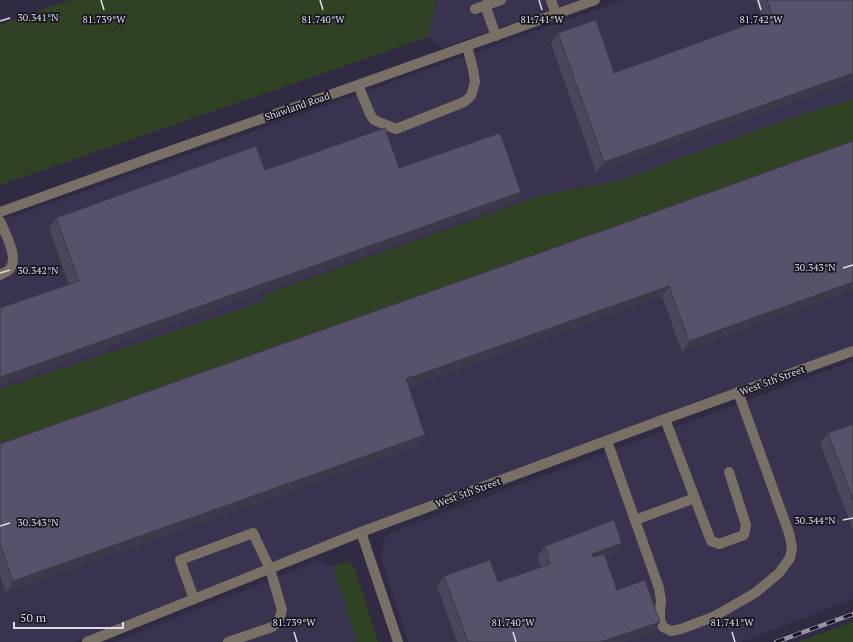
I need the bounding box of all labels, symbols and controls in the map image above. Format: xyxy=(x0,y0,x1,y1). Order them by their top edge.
text: 30.341°N xyxy=(18,11,59,24)
text: 81.739°W xyxy=(82,13,126,26)
text: 81.740°W xyxy=(301,13,345,26)
text: 81.741°W xyxy=(520,13,564,26)
text: 81.742°W xyxy=(739,13,783,26)
street label: Shawland Road xyxy=(263,89,332,124)
text: 30.343°N xyxy=(795,261,836,274)
text: 30.342°N xyxy=(18,264,59,277)
street label: West 5th Street xyxy=(738,363,807,398)
street label: West 5th Street xyxy=(434,475,503,510)
text: 30.344°N xyxy=(795,514,836,527)
text: 30.343°N xyxy=(18,516,59,529)
scale bar xyxy=(14,604,123,630)
text: 50 m xyxy=(20,610,47,625)
text: 81.739°W xyxy=(272,616,316,629)
text: 81.740°W xyxy=(491,616,535,629)
text: 81.741°W xyxy=(710,616,754,629)

